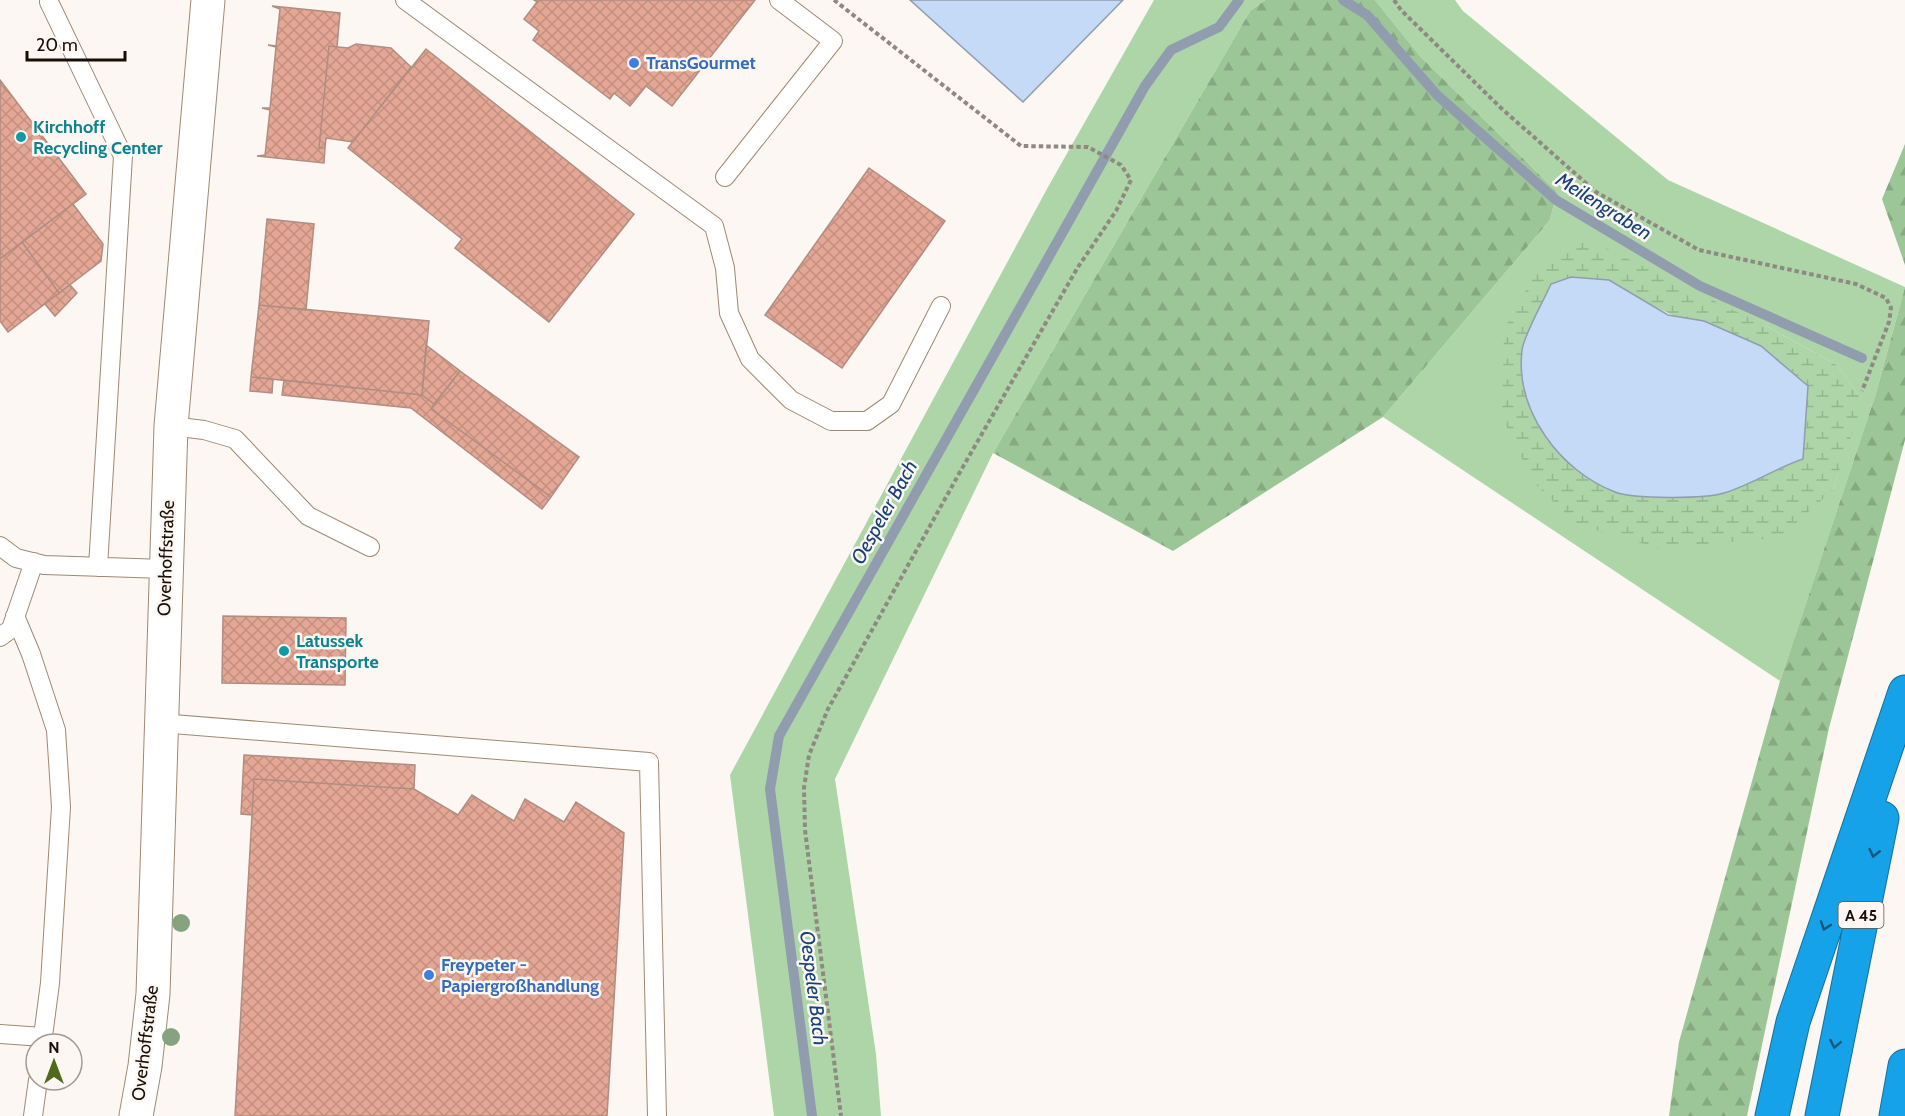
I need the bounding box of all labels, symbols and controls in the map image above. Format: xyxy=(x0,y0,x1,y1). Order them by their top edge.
scale bar xyxy=(27,24,124,62)
text: 20 m xyxy=(36,34,78,56)
place label: TransGourmet xyxy=(646,52,756,74)
marker: TransGourmet xyxy=(627,56,641,70)
place label: Kirchhoff Recycling Center xyxy=(33,116,162,159)
marker: Kirchhoff Recycling Center xyxy=(14,130,28,144)
water label: Meilengraben xyxy=(1551,167,1656,245)
water label: Oespeler Bach xyxy=(846,456,922,568)
street label: Overhoffstraße xyxy=(153,500,179,616)
place label: Latussek Transporte xyxy=(296,630,379,673)
marker: Latussek Transporte xyxy=(277,644,291,658)
one-way arrow xyxy=(1868,848,1881,858)
road number: A 45 xyxy=(1838,902,1884,928)
one-way arrow xyxy=(1820,920,1833,931)
water label: Oespeler Bach xyxy=(795,929,833,1047)
place label: Freypeter - Papiergroßhandlung xyxy=(441,954,599,997)
marker: Freypeter - Papiergroßhandlung xyxy=(422,968,436,982)
street label: Overhoffstraße xyxy=(127,984,163,1102)
north arrow xyxy=(24,1032,84,1092)
text: N xyxy=(48,1038,60,1057)
one-way arrow xyxy=(1830,1039,1843,1049)

